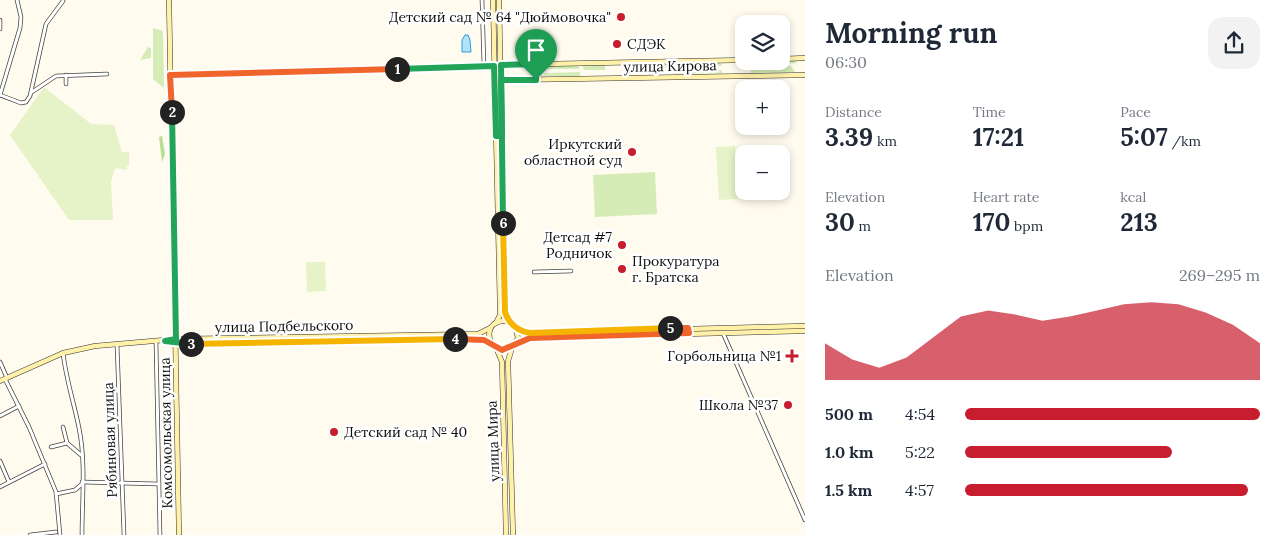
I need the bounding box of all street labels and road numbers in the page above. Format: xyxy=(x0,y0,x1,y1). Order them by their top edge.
street label: улица Кирова xyxy=(623,56,717,76)
street label: улица Подбельского xyxy=(214,316,354,336)
street label: Комсомольская улица xyxy=(156,357,176,509)
street label: Рябиновая улица xyxy=(99,382,121,498)
street label: улица Мира xyxy=(483,400,503,482)

